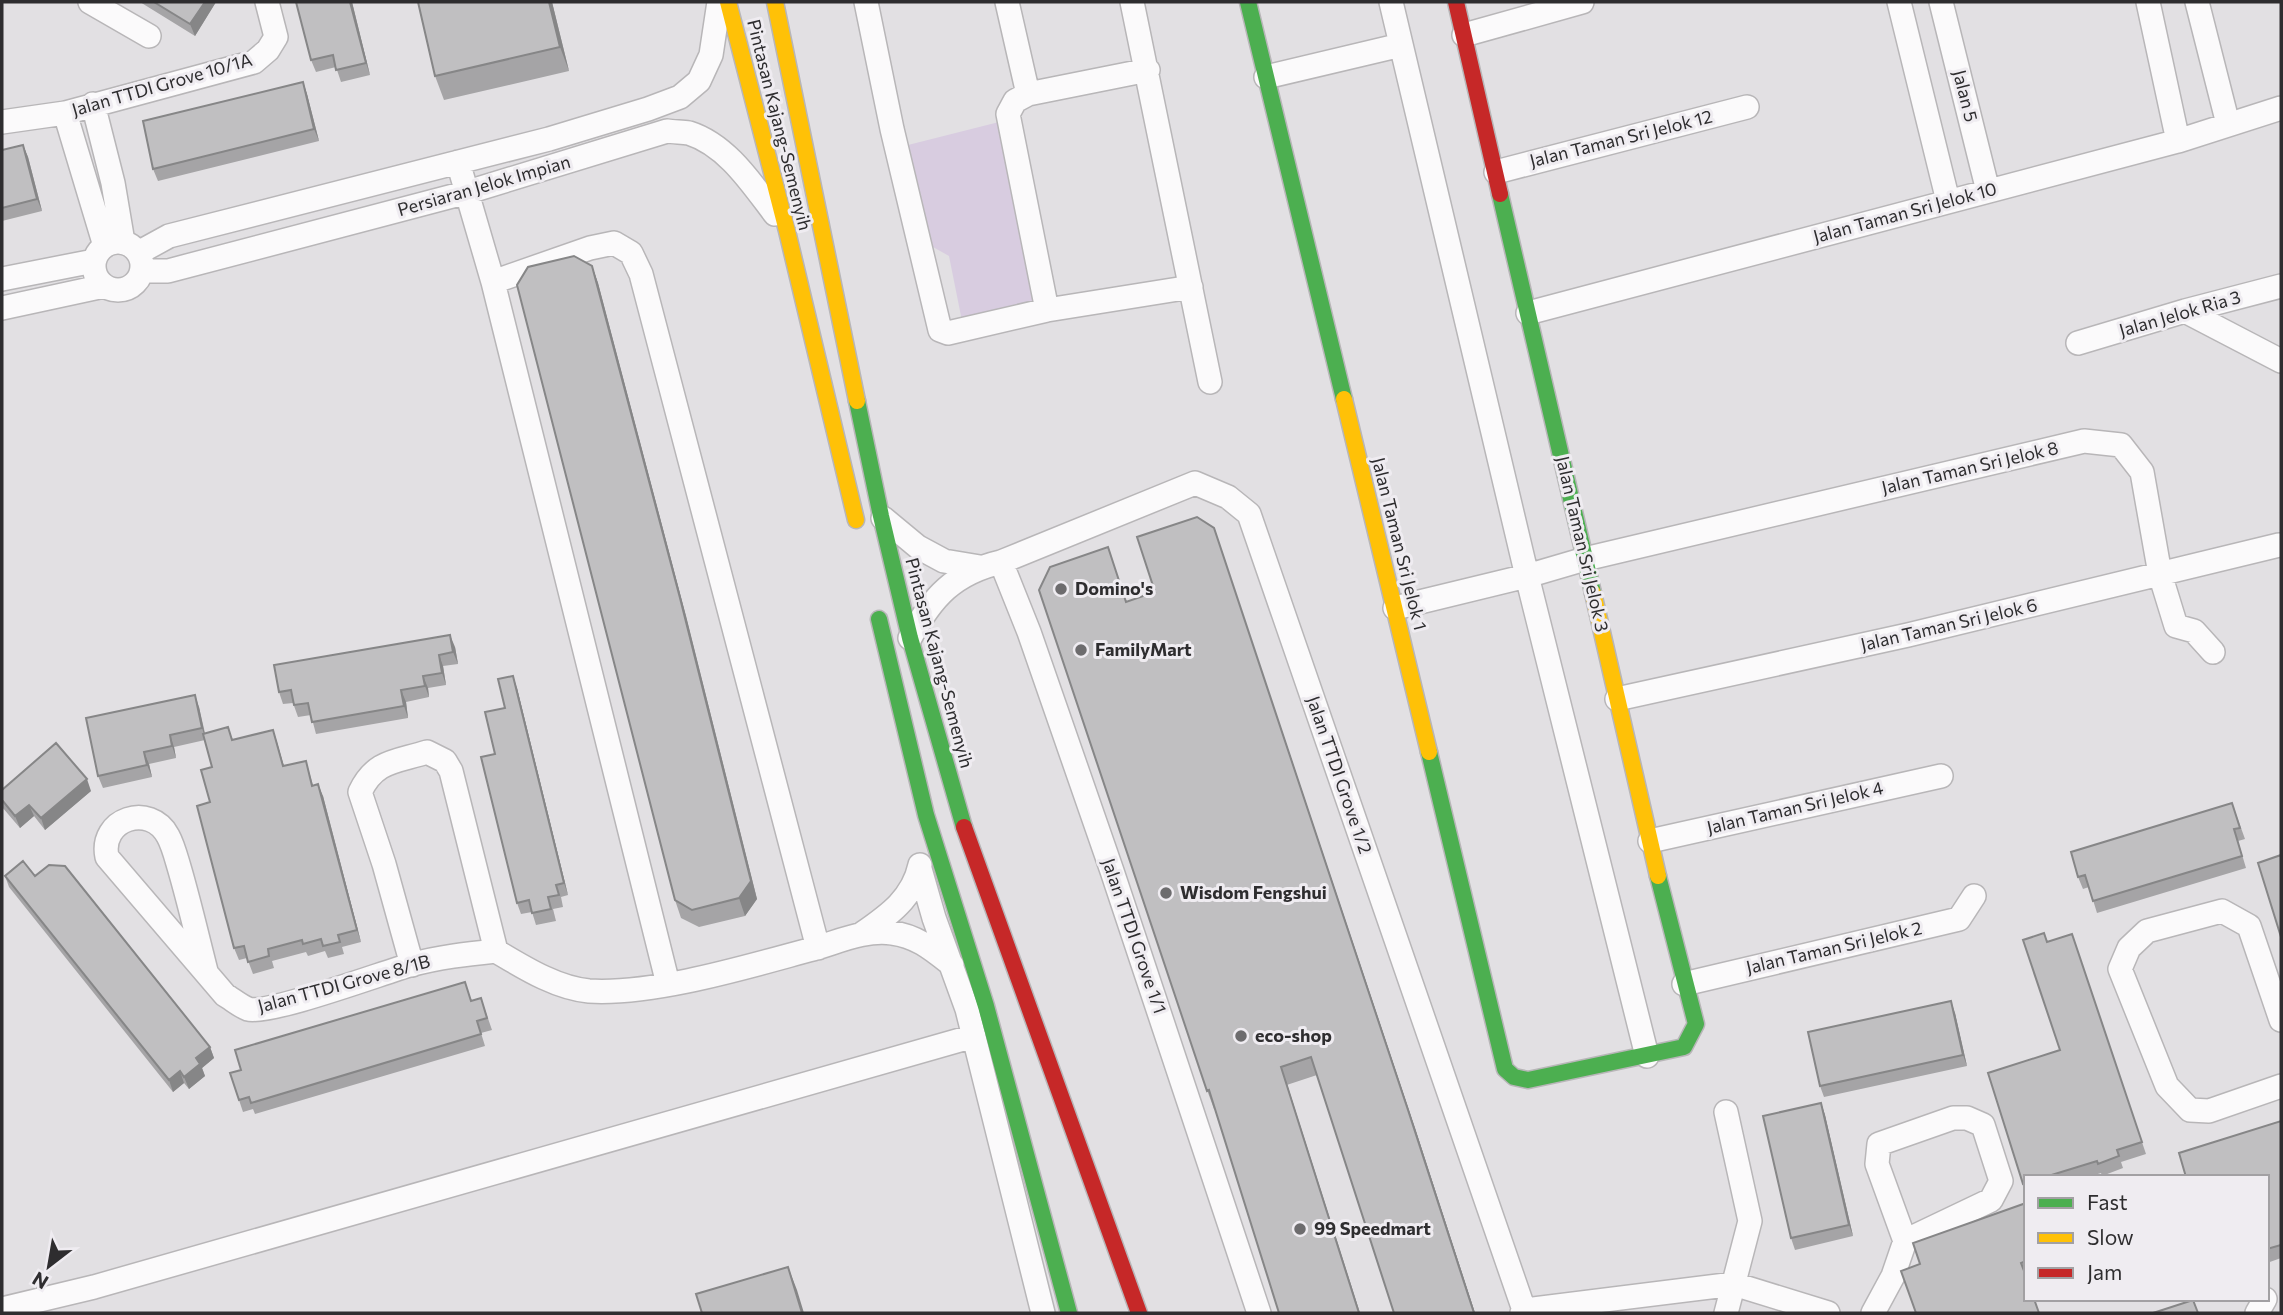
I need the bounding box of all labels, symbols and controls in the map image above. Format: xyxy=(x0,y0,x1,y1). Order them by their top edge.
street label: Pintasan Kajang-Semenyih xyxy=(743,17,817,233)
street label: Jalan TTDI Grove 10/1A xyxy=(69,48,255,120)
street label: Jalan 5 xyxy=(1949,68,1983,124)
street label: Jalan Taman Sri Jelok 12 xyxy=(1527,105,1714,171)
street label: Persiaran Jelok Impian xyxy=(395,150,573,220)
street label: Jalan Taman Sri Jelok 10 xyxy=(1811,177,1999,247)
street label: Jalan Jelok Ria 3 xyxy=(2116,285,2243,341)
street label: Jalan Taman Sri Jelok 8 xyxy=(1879,436,2060,498)
street label: Jalan Taman Sri Jelok 3 xyxy=(1552,454,1614,634)
street label: Jalan Taman Sri Jelok 1 xyxy=(1368,455,1432,633)
street label: Pintasan Kajang-Semenyih xyxy=(901,555,979,770)
place label: Domino's xyxy=(1075,577,1153,599)
marker: Domino's xyxy=(1053,581,1069,597)
street label: Jalan Taman Sri Jelok 6 xyxy=(1858,593,2039,655)
place label: FamilyMart xyxy=(1095,638,1192,660)
marker: FamilyMart xyxy=(1073,642,1089,658)
street label: Jalan TTDI Grove 1/2 xyxy=(1303,693,1377,856)
street label: Jalan Taman Sri Jelok 4 xyxy=(1704,776,1885,838)
street label: Jalan TTDI Grove 1/1 xyxy=(1098,855,1172,1016)
place label: Wisdom Fengshui xyxy=(1180,881,1327,903)
marker: Wisdom Fengshui xyxy=(1158,885,1174,901)
street label: Jalan Taman Sri Jelok 2 xyxy=(1744,916,1924,978)
street label: Jalan TTDI Grove 8/1B xyxy=(255,949,432,1017)
place label: eco-shop xyxy=(1255,1024,1332,1046)
marker: eco-shop xyxy=(1233,1028,1249,1044)
legend xyxy=(2024,1175,2269,1301)
text: Fast xyxy=(2087,1189,2128,1214)
place label: 99 Speedmart xyxy=(1314,1217,1431,1239)
marker: 99 Speedmart xyxy=(1292,1221,1308,1237)
text: Slow xyxy=(2087,1224,2134,1249)
north arrow xyxy=(14,1231,84,1301)
text: Jam xyxy=(2087,1259,2122,1284)
text: N xyxy=(28,1267,52,1295)

